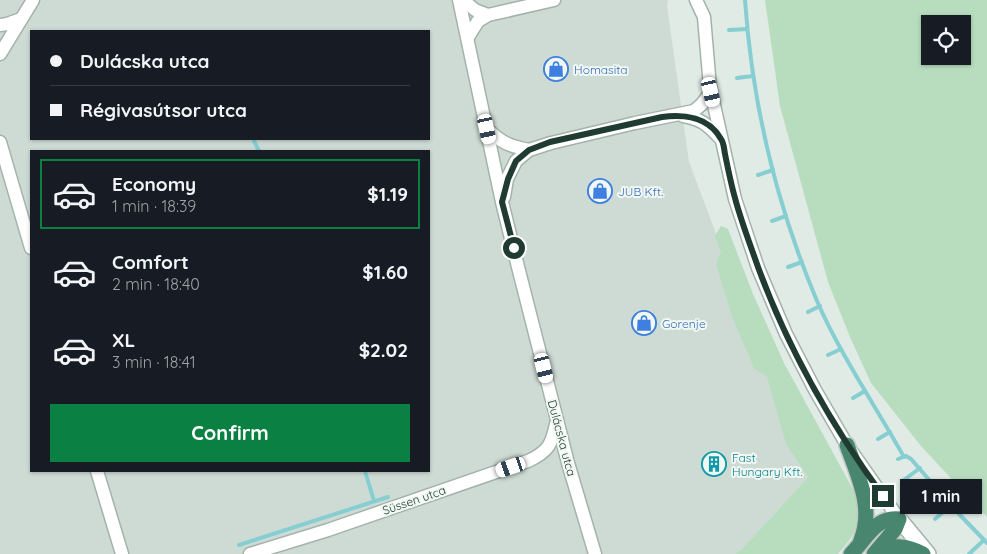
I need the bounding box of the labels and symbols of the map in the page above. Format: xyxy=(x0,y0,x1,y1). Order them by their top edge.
shop icon: Homasita xyxy=(543,56,569,82)
place label: Homasita xyxy=(574,62,628,77)
car xyxy=(700,76,721,108)
car xyxy=(476,113,497,145)
shop icon: JUB Kft. xyxy=(587,178,613,204)
place label: JUB Kft. xyxy=(618,184,663,199)
route start xyxy=(503,237,525,259)
shop icon: Gorenje xyxy=(631,310,657,336)
place label: Gorenje xyxy=(662,316,706,331)
car xyxy=(533,352,554,384)
street label: Dulácska utca xyxy=(545,398,579,478)
place label: Fast Hungary Kft. xyxy=(732,450,803,479)
building icon: Fast Hungary Kft. xyxy=(701,451,727,477)
car xyxy=(494,455,527,479)
callout: 1 min xyxy=(900,478,983,514)
street label: Süssen utca xyxy=(380,482,448,518)
route end xyxy=(872,485,894,507)

